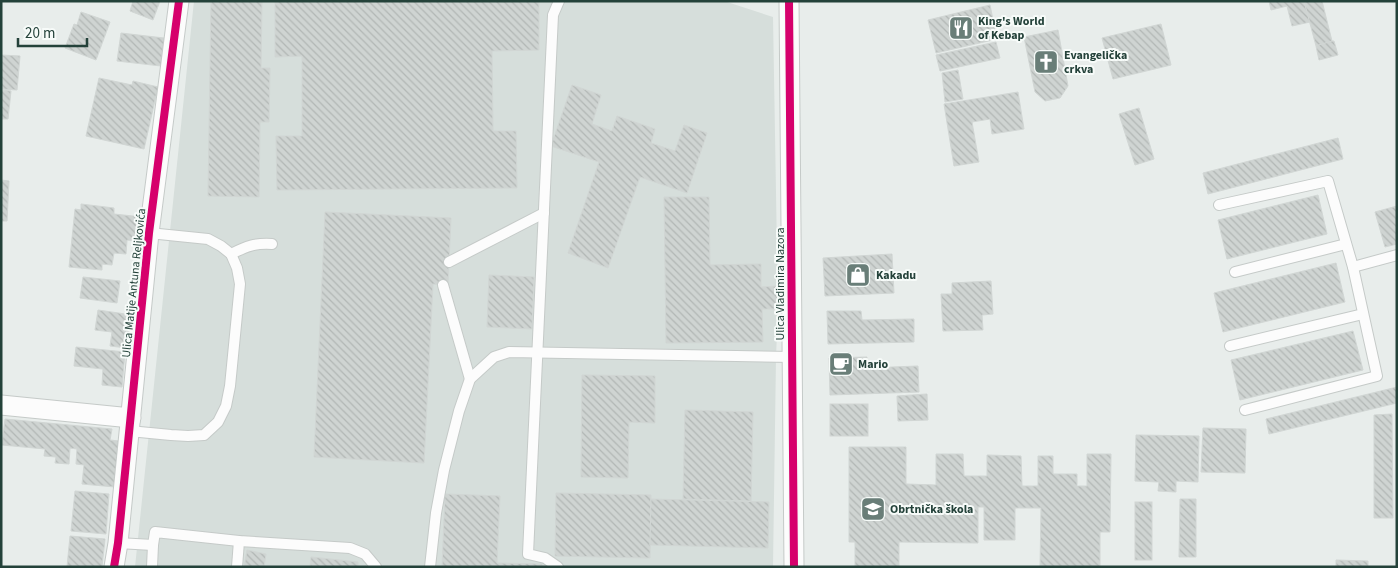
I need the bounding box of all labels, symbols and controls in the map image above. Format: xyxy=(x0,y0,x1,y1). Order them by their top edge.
place label: King's World of Kebap xyxy=(978,13,1045,44)
scale bar xyxy=(18,15,86,47)
restaurant icon: King's World of Kebap xyxy=(948,15,974,41)
text: 20 m xyxy=(25,23,55,44)
place label: Evangelička crkva xyxy=(1064,47,1127,78)
church icon: Evangelička crkva xyxy=(1033,49,1059,75)
street label: Ulica Matije Antuna Reljkovića xyxy=(118,207,150,359)
street label: Ulica Vladimira Nazora xyxy=(772,228,789,340)
shop icon: Kakadu xyxy=(845,262,871,288)
place label: Kakadu xyxy=(876,267,916,284)
cafe icon: Mario xyxy=(828,351,854,377)
place label: Mario xyxy=(858,356,889,373)
school or university icon: Obrtnička škola xyxy=(860,496,886,522)
place label: Obrtnička škola xyxy=(890,501,973,518)

